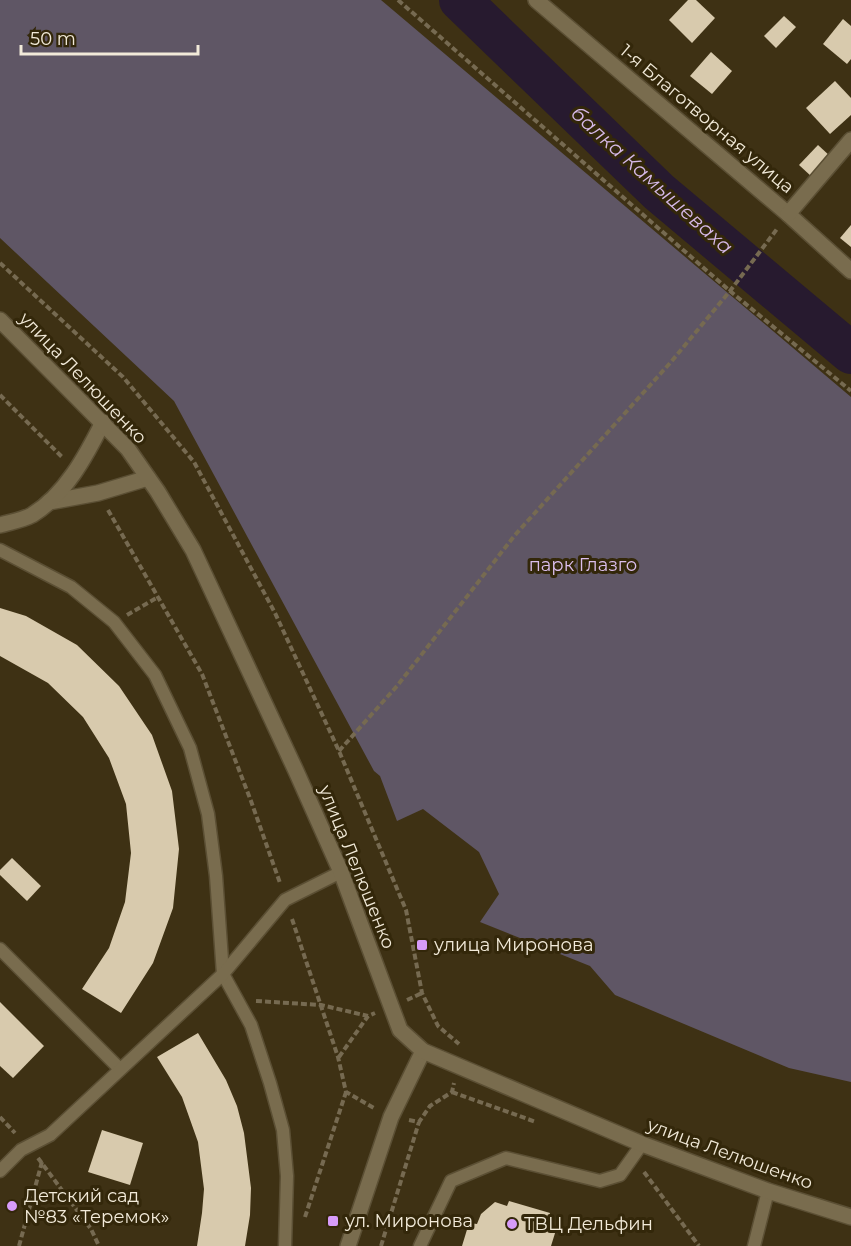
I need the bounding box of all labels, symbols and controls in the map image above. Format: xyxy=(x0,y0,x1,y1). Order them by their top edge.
scale bar xyxy=(21,18,198,56)
text: 50 m xyxy=(30,28,76,50)
street label: 1-я Благотворная улица xyxy=(616,40,798,198)
water label: балка Камышеваха xyxy=(566,101,738,259)
street label: улица Лелюшенко xyxy=(14,307,152,448)
park label: парк Глазго xyxy=(529,554,637,576)
street label: улица Лелюшенко xyxy=(314,781,400,952)
place label: улица Миронова xyxy=(433,934,593,956)
marker: улица Миронова xyxy=(415,938,429,952)
street label: улица Лелюшенко xyxy=(643,1113,816,1194)
place label: Детский сад №83 «Теремок» xyxy=(24,1185,169,1228)
marker: Детский сад №83 «Теремок» xyxy=(5,1199,19,1213)
place label: ул. Миронова xyxy=(344,1210,473,1232)
place label: ТВЦ Дельфин xyxy=(524,1213,653,1235)
marker: ул. Миронова xyxy=(326,1214,340,1228)
marker: ТВЦ Дельфин xyxy=(505,1217,519,1231)

